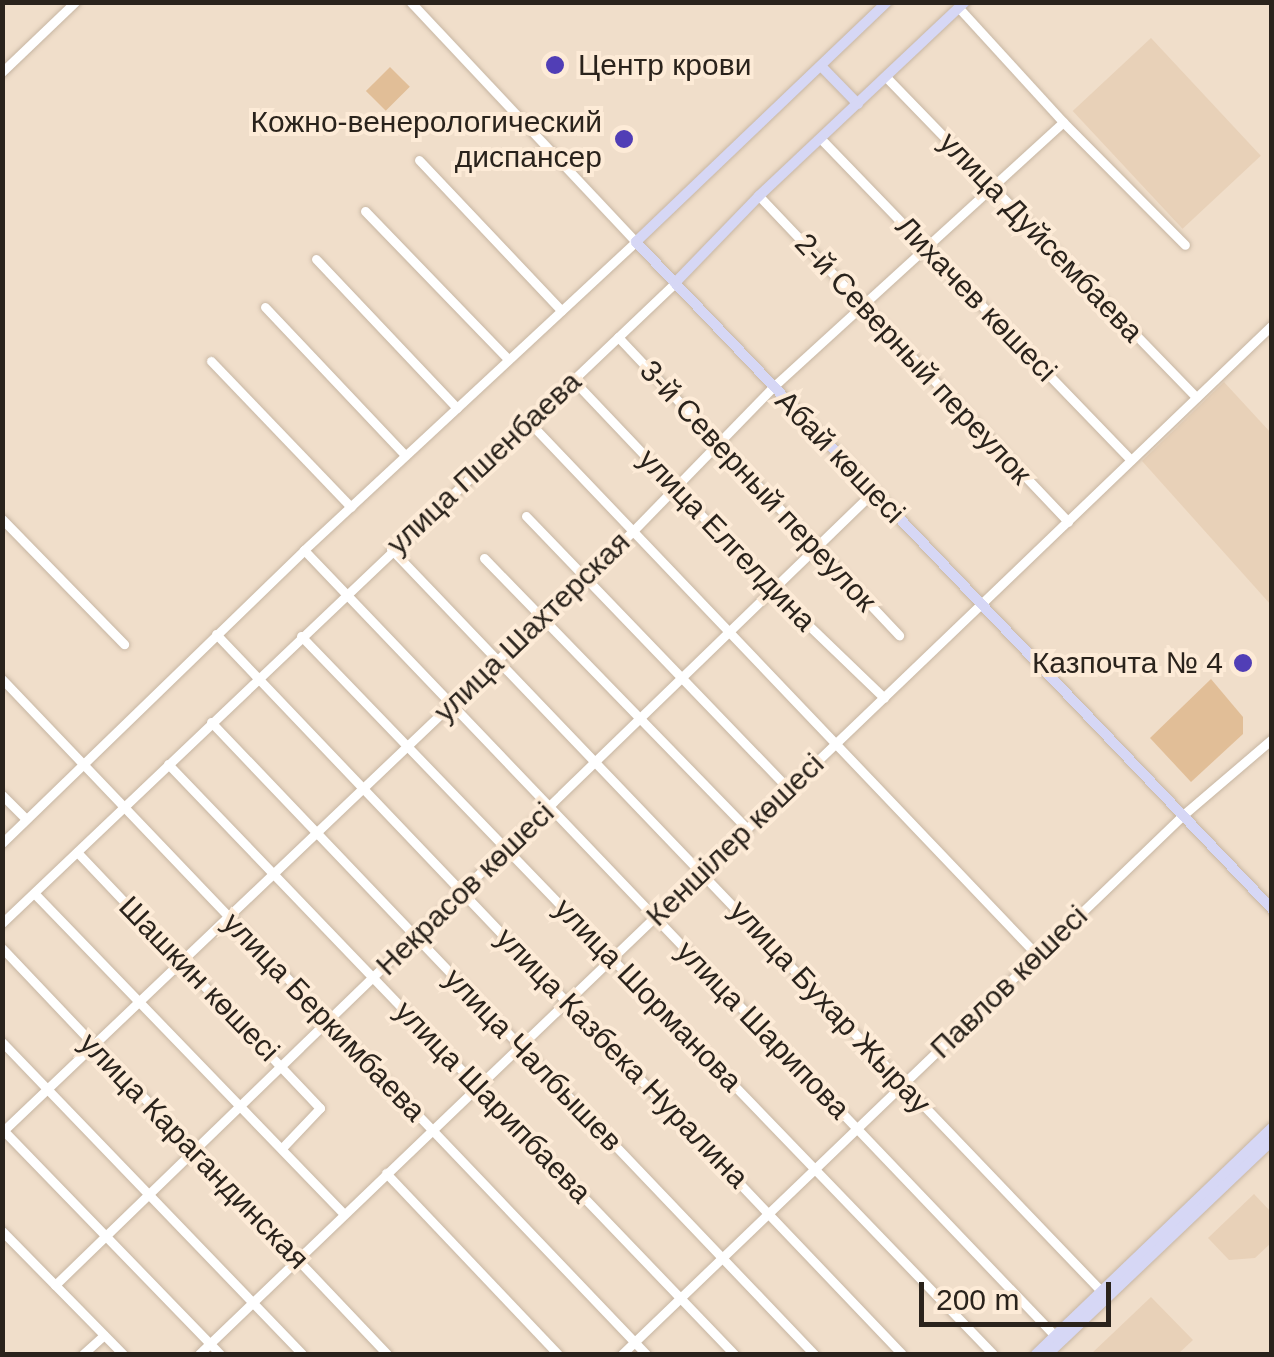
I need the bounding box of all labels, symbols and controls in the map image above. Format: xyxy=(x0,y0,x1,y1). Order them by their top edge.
place label: Центр крови xyxy=(578,47,751,83)
marker: Центр крови xyxy=(542,52,568,78)
place label: Кожно-венерологический диспансер xyxy=(250,104,602,174)
street label: улица Дуйсембаева xyxy=(932,125,1150,349)
marker: Кожно-венерологический диспансер xyxy=(611,126,637,152)
street label: Лихачев көшесі xyxy=(888,209,1064,389)
street label: 2-й Северный переулок xyxy=(787,226,1039,492)
street label: 3-й Северный переулок xyxy=(632,353,884,619)
street label: улица Пшенбаева xyxy=(380,364,588,562)
street label: Абай көшесі xyxy=(768,383,912,531)
street label: улица Елгелдина xyxy=(631,441,823,639)
street label: улица Шахтерская xyxy=(427,524,637,730)
place label: Казпочта № 4 xyxy=(1032,645,1223,681)
marker: Казпочта № 4 xyxy=(1232,652,1254,674)
street label: Кеншілер көшесі xyxy=(639,746,831,934)
street label: Некрасов көшесі xyxy=(369,795,561,983)
street label: Шашкин көшесі xyxy=(111,889,287,1069)
street label: улица Шорманова xyxy=(547,891,749,1099)
street label: улица Бухар Жырау xyxy=(722,893,938,1121)
street label: Павлов көшесі xyxy=(923,898,1095,1066)
street label: улица Беркимбаева xyxy=(215,905,433,1129)
street label: улица Казбека Нуралина xyxy=(488,920,756,1196)
street label: улица Шарипова xyxy=(669,933,857,1127)
street label: улица Чалбышев xyxy=(437,961,629,1159)
street label: улица Шарипбаева xyxy=(387,994,599,1210)
street label: улица Карагандинская xyxy=(72,1025,316,1277)
scale bar xyxy=(924,1262,1116,1324)
text: 200 m xyxy=(936,1283,1019,1316)

